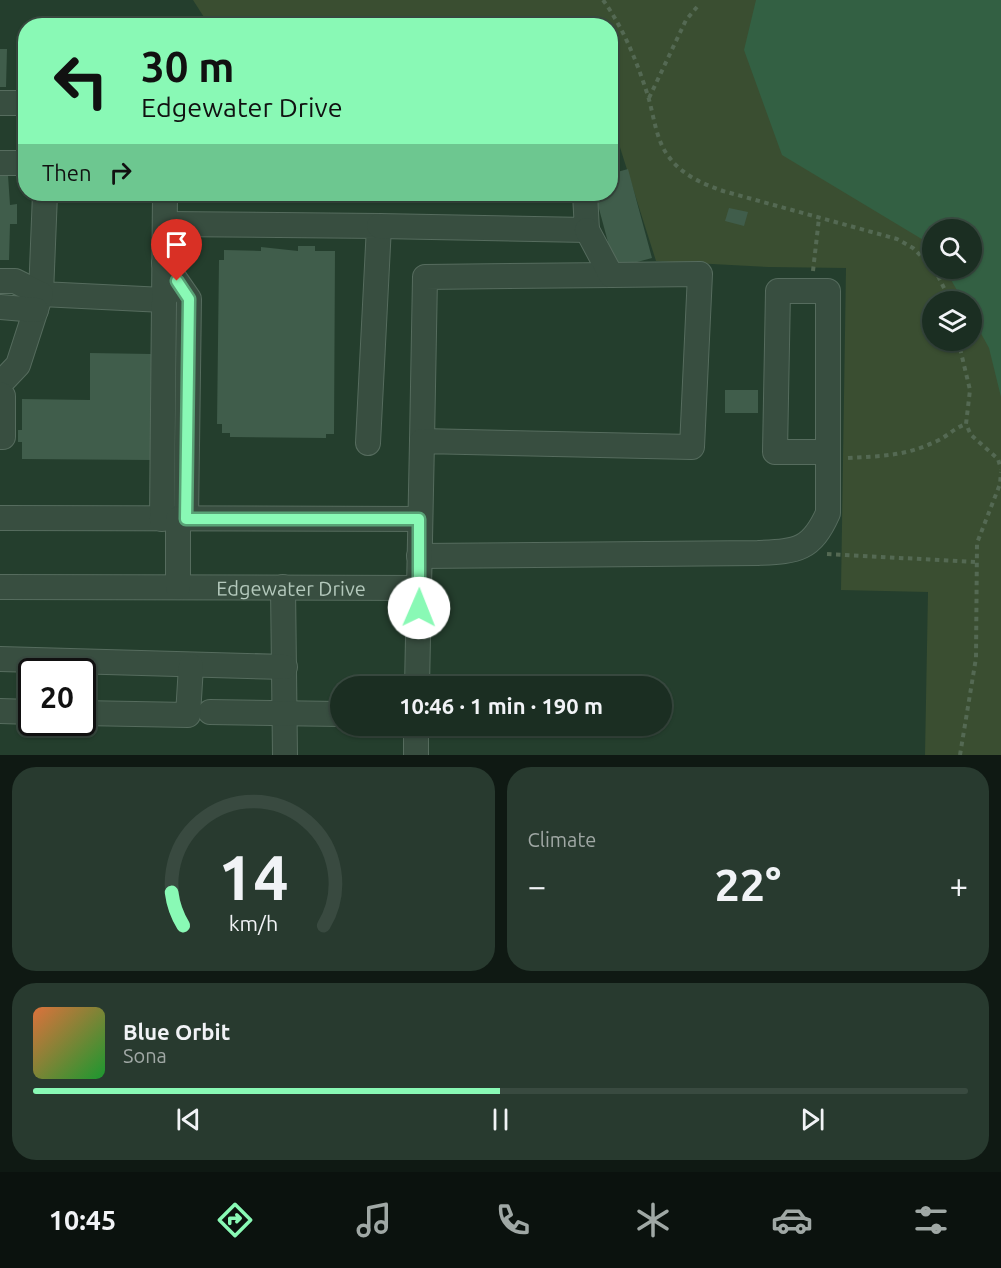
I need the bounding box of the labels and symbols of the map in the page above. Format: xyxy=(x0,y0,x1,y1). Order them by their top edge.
pin xyxy=(151,219,202,281)
street label: Edgewater Drive xyxy=(216,576,366,599)
position arrow xyxy=(387,576,451,640)
speed limit sign: 20 xyxy=(18,658,96,736)

